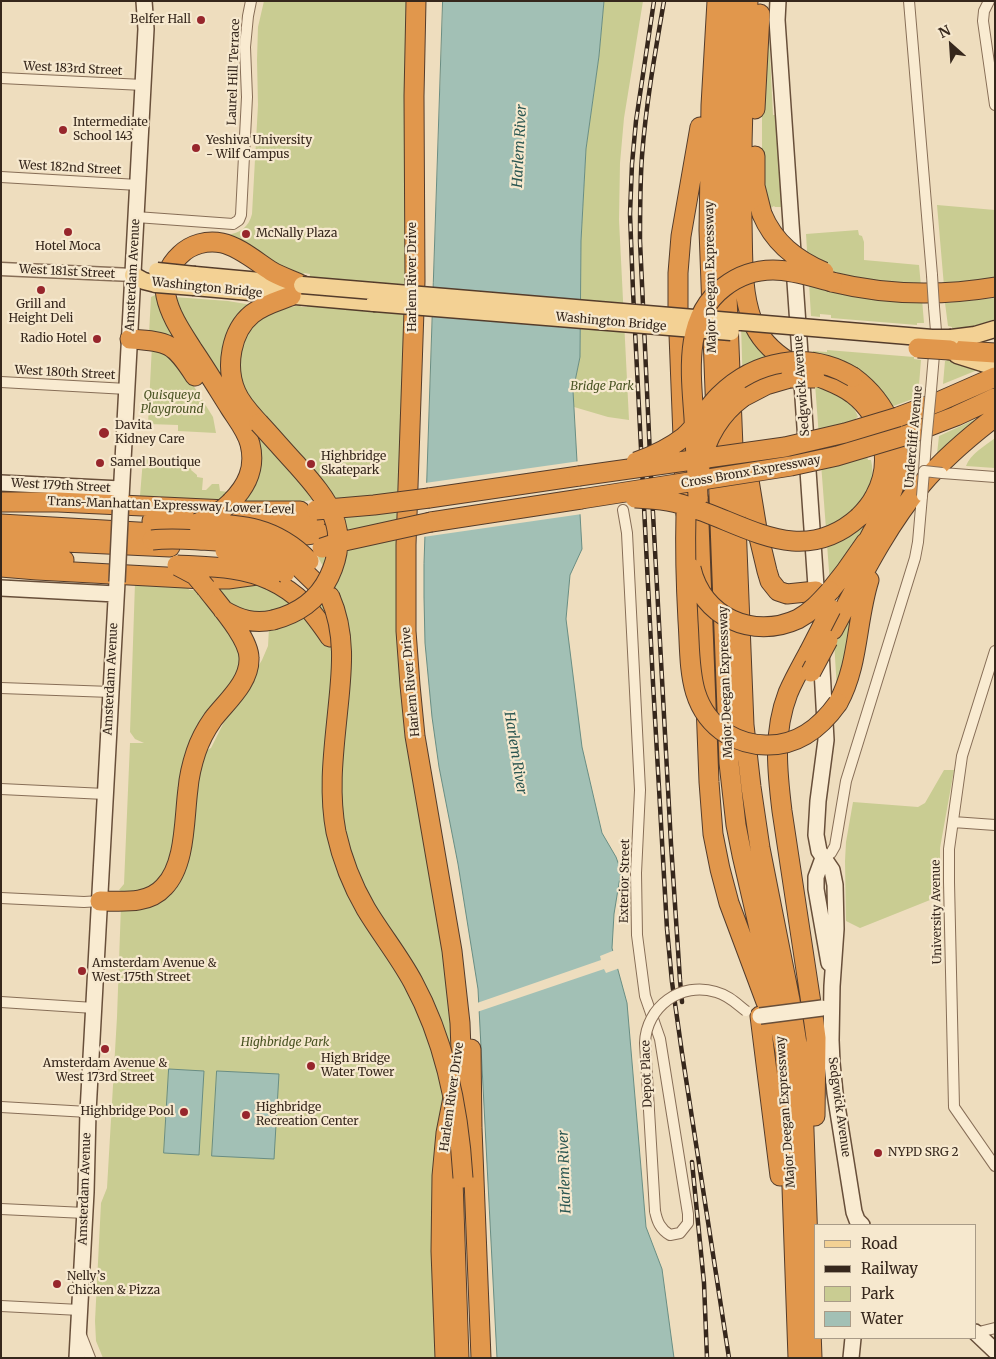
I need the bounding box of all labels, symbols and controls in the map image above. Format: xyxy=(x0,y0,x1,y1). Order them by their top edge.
place label: Belfer Hall xyxy=(130,13,191,27)
marker: Belfer Hall xyxy=(195,14,207,26)
street label: Laurel Hill Terrace xyxy=(225,18,243,126)
north arrow xyxy=(926,20,976,70)
text: N xyxy=(936,21,953,42)
street label: West 183rd Street xyxy=(23,59,123,79)
water label: Harlem River xyxy=(509,104,531,188)
place label: Intermediate School 143 xyxy=(73,116,148,144)
marker: Intermediate School 143 xyxy=(57,124,69,136)
place label: Yeshiva University - Wilf Campus xyxy=(206,134,312,162)
marker: Yeshiva University - Wilf Campus xyxy=(190,142,202,154)
street label: West 182nd Street xyxy=(18,158,122,178)
street label: Major Deegan Expressway xyxy=(702,201,720,353)
street label: Amsterdam Avenue xyxy=(123,218,143,332)
street label: Harlem River Drive xyxy=(406,222,420,332)
marker: Hotel Moca xyxy=(62,226,74,238)
place label: McNally Plaza xyxy=(256,227,337,241)
marker: McNally Plaza xyxy=(240,228,252,240)
place label: Hotel Moca xyxy=(35,240,101,254)
street label: West 181st Street xyxy=(19,262,115,282)
street label: Washington Bridge xyxy=(151,275,263,301)
marker: Grill and Height Deli xyxy=(35,284,47,296)
place label: Grill and Height Deli xyxy=(9,298,73,326)
street label: Washington Bridge xyxy=(555,310,667,334)
place label: Radio Hotel xyxy=(20,332,87,346)
marker: Radio Hotel xyxy=(91,333,103,345)
street label: Sedgwick Avenue xyxy=(791,335,813,437)
street label: West 180th Street xyxy=(14,363,116,383)
park label: Bridge Park xyxy=(570,380,634,394)
street label: Undercliff Avenue xyxy=(902,385,926,489)
park label: Quisqueya Playground xyxy=(140,389,204,417)
place label: Davita Kidney Care xyxy=(115,419,185,447)
marker: Davita Kidney Care xyxy=(97,426,111,440)
place label: Highbridge Skatepark xyxy=(321,450,386,478)
street label: Cross Bronx Expressway xyxy=(680,453,822,491)
place label: Samel Boutique xyxy=(110,456,201,470)
marker: Samel Boutique xyxy=(94,457,106,469)
marker: Highbridge Skatepark xyxy=(305,458,317,470)
street label: West 179th Street xyxy=(11,476,111,496)
street label: Trans-Manhattan Expressway Lower Level xyxy=(47,494,295,518)
street label: Major Deegan Expressway xyxy=(716,606,736,758)
street label: Amsterdam Avenue xyxy=(101,622,121,736)
street label: Harlem River Drive xyxy=(399,626,423,738)
water label: Harlem River xyxy=(500,710,530,796)
street label: Exterior Street xyxy=(617,839,633,923)
street label: University Avenue xyxy=(929,860,945,964)
place label: Amsterdam Avenue & West 175th Street xyxy=(92,957,217,985)
marker: Amsterdam Avenue & West 175th Street xyxy=(76,965,88,977)
park label: Highbridge Park xyxy=(241,1036,329,1050)
street label: Major Deegan Expressway xyxy=(774,1036,798,1188)
street label: Depot Place xyxy=(639,1040,655,1108)
street label: Harlem River Drive xyxy=(437,1041,467,1153)
marker: Amsterdam Avenue & West 173rd Street xyxy=(99,1043,111,1055)
place label: High Bridge Water Tower xyxy=(321,1052,394,1080)
street label: Sedgwick Avenue xyxy=(825,1056,853,1158)
place label: Amsterdam Avenue & West 173rd Street xyxy=(43,1057,167,1085)
marker: High Bridge Water Tower xyxy=(305,1060,317,1072)
place label: Highbridge Recreation Center xyxy=(256,1101,359,1129)
place label: Highbridge Pool xyxy=(80,1105,174,1119)
marker: Highbridge Pool xyxy=(178,1106,190,1118)
marker: Highbridge Recreation Center xyxy=(240,1109,252,1121)
water label: Harlem River xyxy=(555,1130,575,1214)
street label: Amsterdam Avenue xyxy=(76,1132,94,1246)
place label: NYPD SRG 2 xyxy=(888,1146,959,1160)
marker: NYPD SRG 2 xyxy=(872,1147,884,1159)
legend xyxy=(814,1224,976,1339)
text: Road xyxy=(861,1234,897,1253)
text: Railway xyxy=(861,1259,918,1278)
place label: Nelly’s Chicken & Pizza xyxy=(67,1270,160,1298)
marker: Nelly’s Chicken & Pizza xyxy=(51,1278,63,1290)
text: Park xyxy=(861,1284,894,1303)
text: Water xyxy=(861,1309,903,1328)

